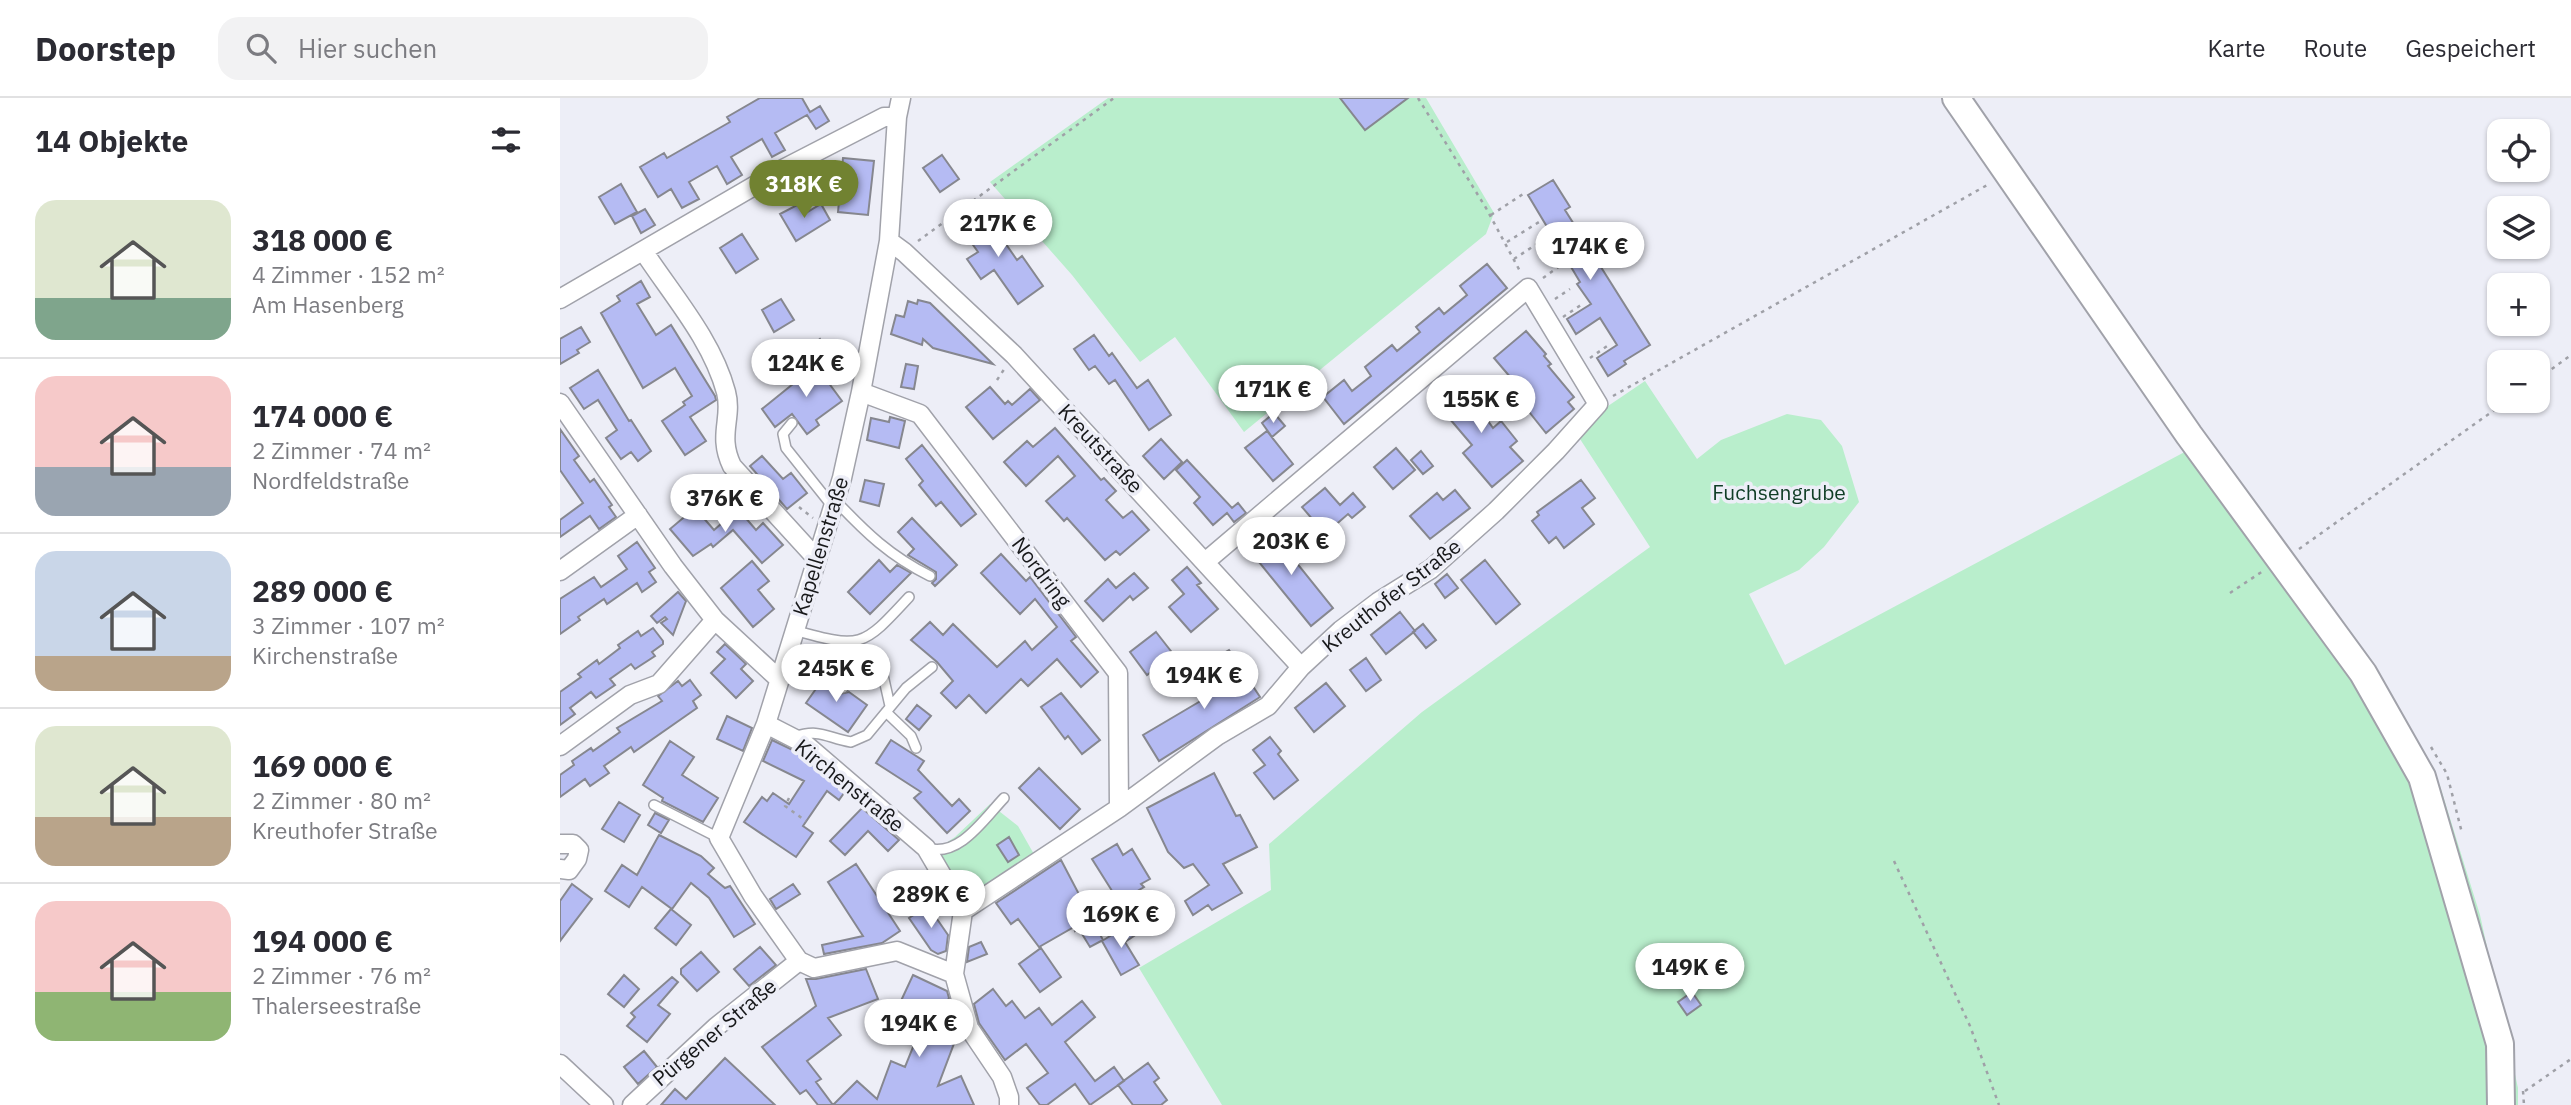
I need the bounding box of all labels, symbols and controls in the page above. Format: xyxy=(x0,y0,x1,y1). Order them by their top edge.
search box xyxy=(218,17,708,80)
text: Doorstep xyxy=(35,27,176,70)
icon: search xyxy=(242,29,280,67)
text: Hier suchen xyxy=(298,31,437,65)
text: Karte xyxy=(2207,32,2266,64)
text: Route xyxy=(2304,32,2367,64)
text: Gespeichert xyxy=(2405,32,2536,64)
map controls xyxy=(2487,119,2550,413)
button: locate xyxy=(2487,119,2550,182)
text: 14 Objekte xyxy=(35,121,188,160)
icon: filters xyxy=(487,121,525,159)
pin: 318K € xyxy=(747,160,861,220)
text: 318K € xyxy=(765,168,843,198)
button: layers xyxy=(2487,196,2550,259)
pin: 217K € xyxy=(941,200,1055,259)
text: 217K € xyxy=(959,207,1037,237)
text: 318 000 € xyxy=(252,220,393,259)
pin: 174K € xyxy=(1533,222,1647,282)
icon: home xyxy=(91,228,175,312)
text: 174K € xyxy=(1551,230,1629,260)
text: 4 Zimmer · 152 m² xyxy=(252,259,445,289)
button: + xyxy=(2487,273,2550,336)
text: Am Hasenberg xyxy=(252,289,404,319)
pin: 124K € xyxy=(749,340,863,399)
text: 124K € xyxy=(767,347,845,377)
button: − xyxy=(2487,350,2550,413)
pin: 171K € xyxy=(1216,366,1330,425)
text: 171K € xyxy=(1234,373,1312,403)
pin: 155K € xyxy=(1424,376,1538,435)
text: 155K € xyxy=(1442,383,1520,413)
text: 174 000 € xyxy=(252,396,393,435)
street label: Kreutstraße xyxy=(1052,397,1150,499)
icon: home xyxy=(91,404,175,488)
text: 2 Zimmer · 74 m² xyxy=(252,435,431,465)
text: Nordfeldstraße xyxy=(252,465,409,495)
street label: Kapellenstraße xyxy=(786,473,854,619)
pin: 376K € xyxy=(668,474,782,534)
park label: Fuchsengrube xyxy=(1712,478,1846,506)
text: 376K € xyxy=(686,482,764,512)
pin: 203K € xyxy=(1234,518,1348,577)
text: 203K € xyxy=(1252,525,1330,555)
street label: Nordring xyxy=(1006,531,1078,613)
street label: Kreuthofer Straße xyxy=(1316,532,1466,658)
text: 289 000 € xyxy=(252,571,393,610)
icon: home xyxy=(91,579,175,663)
text: 3 Zimmer · 107 m² xyxy=(252,610,445,640)
text: Kirchenstraße xyxy=(252,640,398,670)
pin: 245K € xyxy=(779,644,893,704)
text: 245K € xyxy=(797,652,875,682)
pin: 194K € xyxy=(1147,652,1261,711)
text: 194K € xyxy=(1165,659,1243,689)
street label: Kirchenstraße xyxy=(789,732,911,838)
text: 169 000 € xyxy=(252,746,393,785)
icon: home xyxy=(91,754,175,838)
text: 2 Zimmer · 80 m² xyxy=(252,785,431,815)
text: Kreuthofer Straße xyxy=(252,815,438,845)
pin: 289K € xyxy=(874,870,988,930)
text: 289K € xyxy=(892,878,970,908)
pin: 169K € xyxy=(1064,890,1178,950)
text: 169K € xyxy=(1082,898,1160,928)
text: 194 000 € xyxy=(252,921,393,960)
icon: home xyxy=(91,929,175,1013)
pin: 149K € xyxy=(1633,944,1747,1003)
text: 149K € xyxy=(1651,951,1729,981)
text: 2 Zimmer · 76 m² xyxy=(252,960,431,990)
street label: Pürgener Straße xyxy=(646,972,782,1092)
text: Thalerseestraße xyxy=(252,990,421,1020)
pin: 194K € xyxy=(862,1000,976,1059)
text: 194K € xyxy=(880,1007,958,1037)

